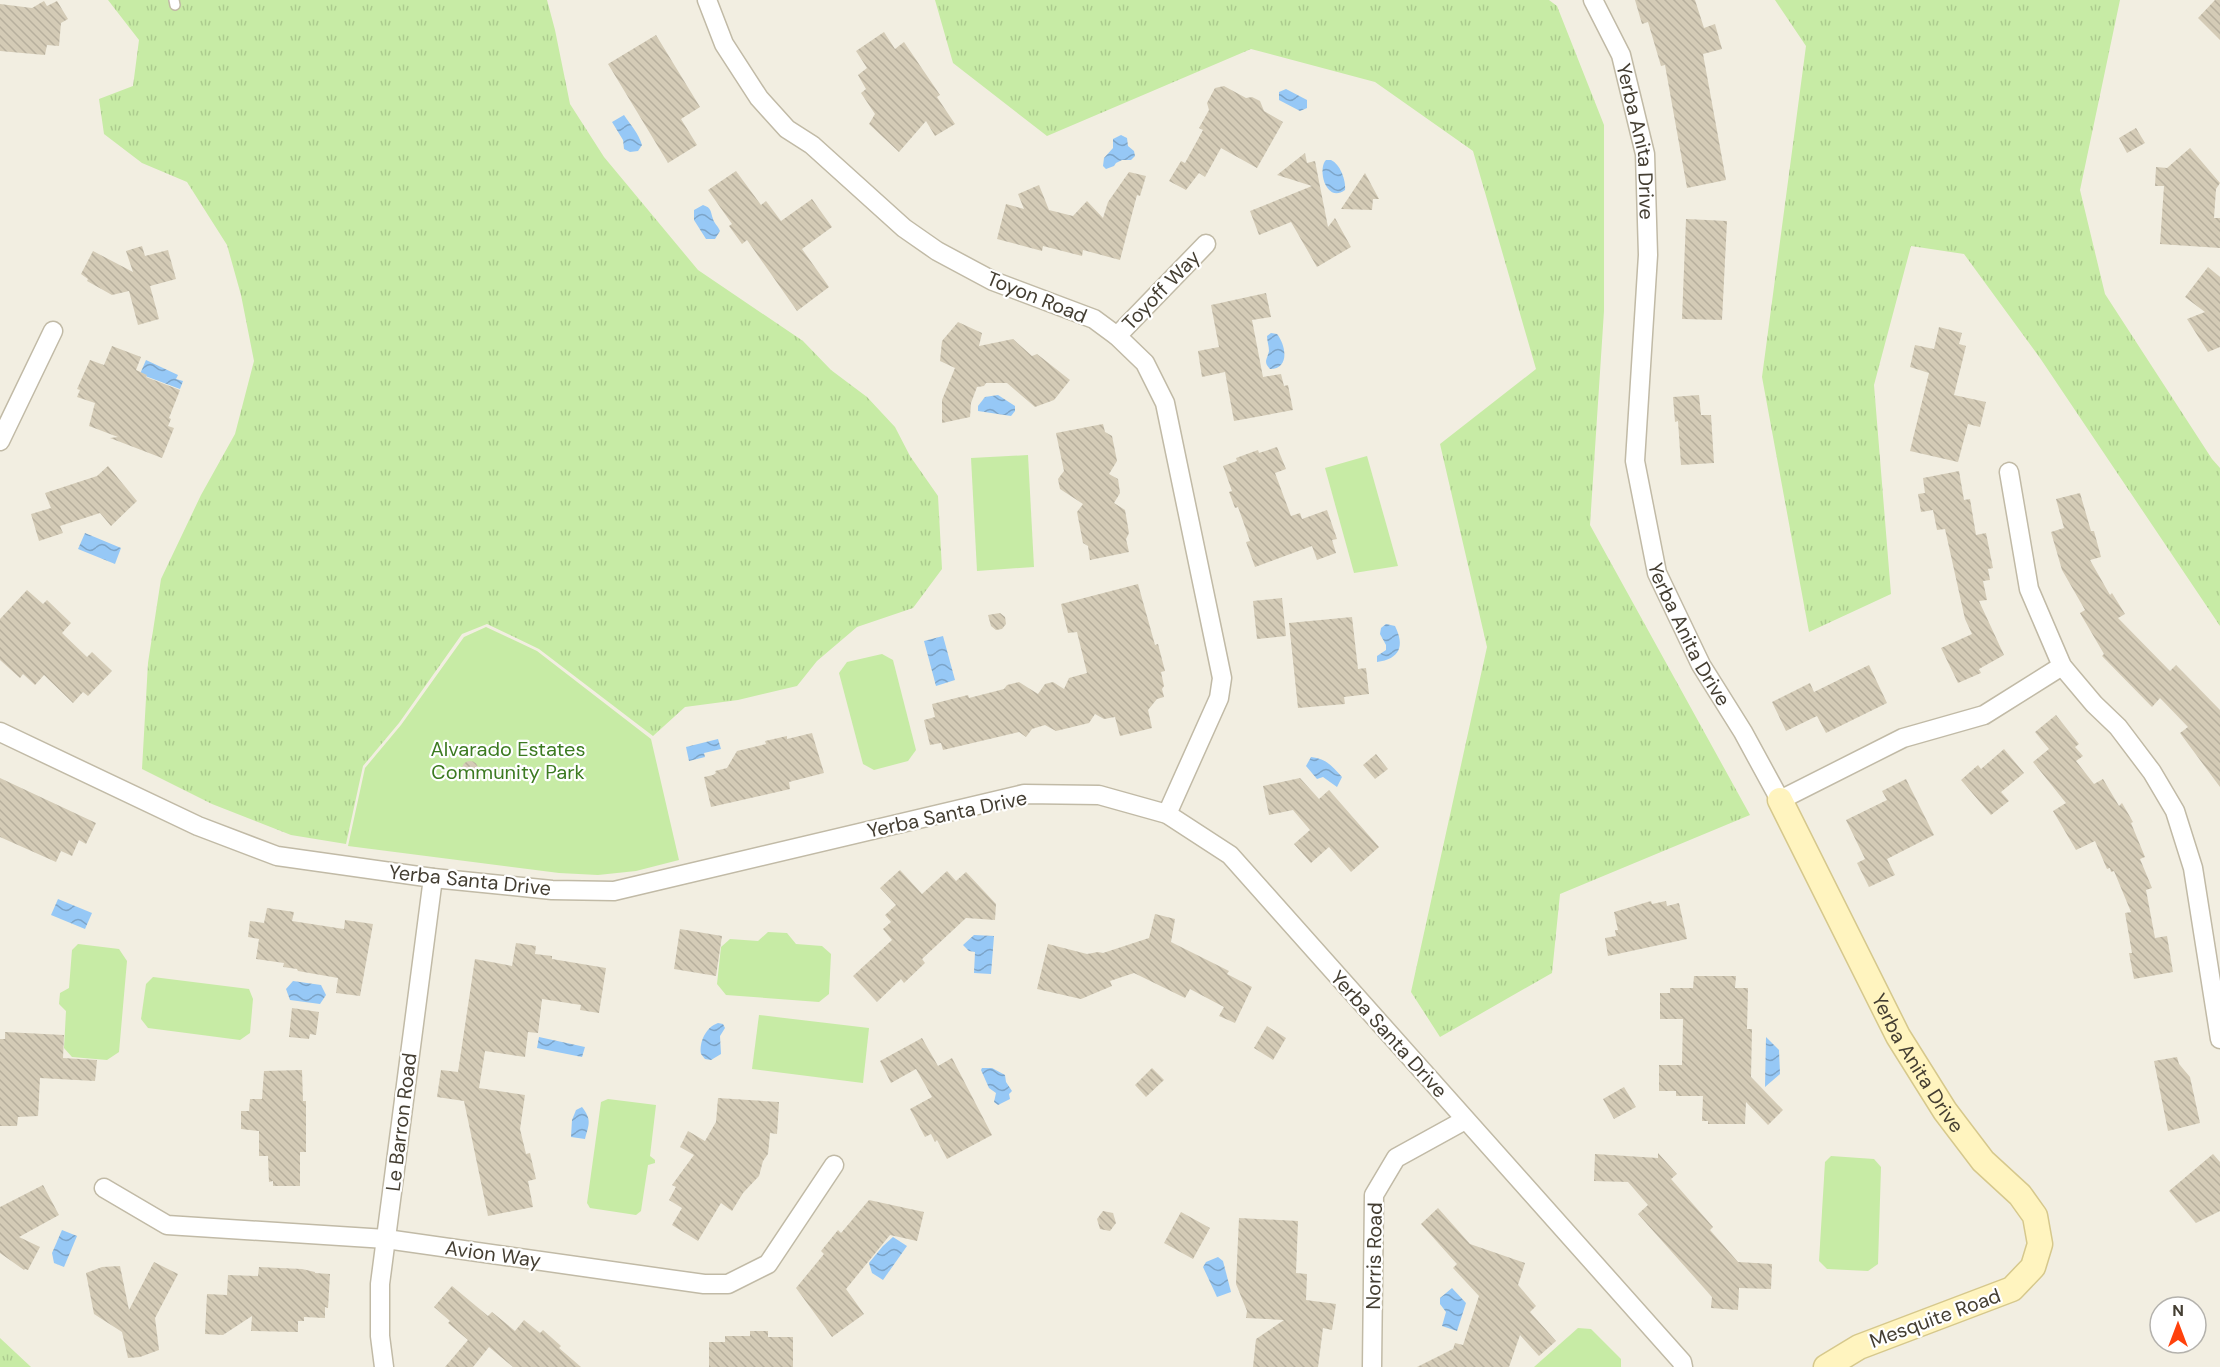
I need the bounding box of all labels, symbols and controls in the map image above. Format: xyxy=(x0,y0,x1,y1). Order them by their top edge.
street label: Yerba Anita Drive xyxy=(1610,61,1660,220)
street label: Toyoff Way xyxy=(1116,244,1206,336)
street label: Toyon Road xyxy=(983,265,1091,329)
street label: Yerba Anita Drive xyxy=(1642,560,1736,711)
park label: Alvarado Estates Community Park xyxy=(431,736,585,785)
street label: Yerba Santa Drive xyxy=(865,784,1029,844)
street label: Yerba Santa Drive xyxy=(388,859,552,901)
street label: Yerba Santa Drive xyxy=(1325,965,1453,1103)
street label: Yerba Anita Drive xyxy=(1866,989,1970,1138)
street label: Le Barron Road xyxy=(380,1051,422,1193)
street label: Norris Road xyxy=(1360,1202,1388,1310)
street label: Avion Way xyxy=(443,1234,543,1274)
street label: Mesquite Road xyxy=(1866,1282,2004,1354)
north arrow xyxy=(2148,1295,2208,1355)
text: N xyxy=(2172,1300,2184,1321)

